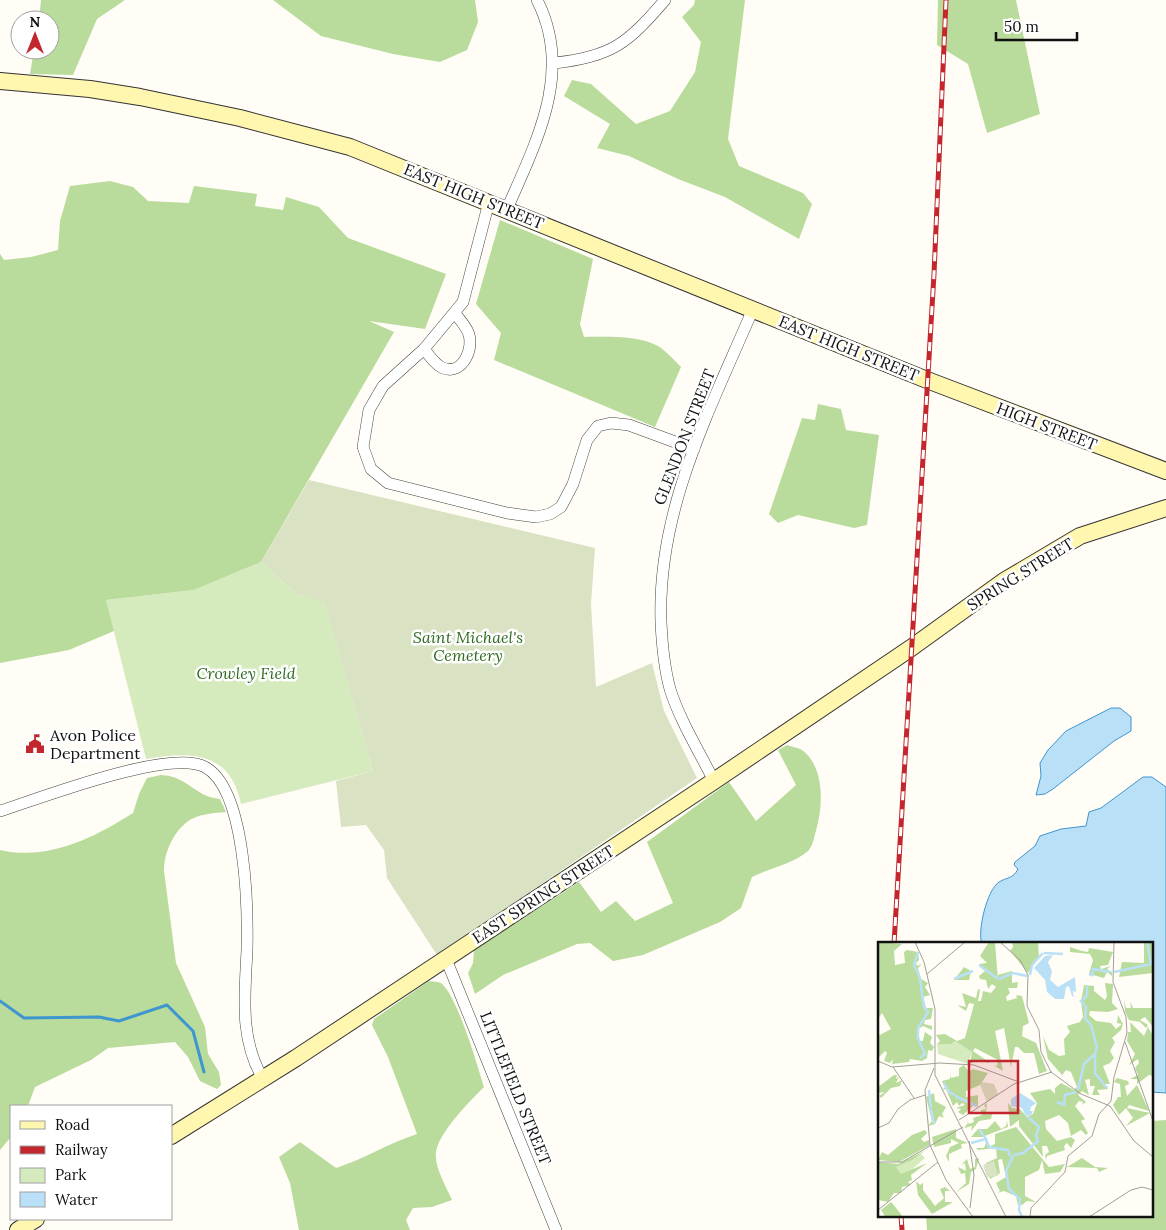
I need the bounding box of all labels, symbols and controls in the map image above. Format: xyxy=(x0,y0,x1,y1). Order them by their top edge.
north arrow xyxy=(10,10,60,60)
scale bar xyxy=(996,10,1077,42)
text: N xyxy=(30,13,41,31)
text: 50 m xyxy=(1004,17,1039,36)
street label: EAST HIGH STREET xyxy=(401,159,547,233)
street label: EAST HIGH STREET xyxy=(776,311,922,385)
street label: GLENDON STREET xyxy=(649,366,719,508)
street label: HIGH STREET xyxy=(994,398,1100,454)
street label: SPRING STREET xyxy=(963,533,1077,615)
park label: Saint Michael's Cemetery xyxy=(413,627,523,665)
park label: Crowley Field xyxy=(196,663,296,683)
place label: Avon Police Department xyxy=(49,725,141,763)
public building icon: Avon Police Department xyxy=(24,733,46,755)
street label: EAST SPRING STREET xyxy=(468,841,618,947)
inset map xyxy=(878,942,1154,1218)
street label: LITTLEFIELD STREET xyxy=(476,1009,556,1167)
legend xyxy=(10,1105,172,1220)
text: Road xyxy=(55,1115,90,1134)
text: Railway xyxy=(55,1140,108,1159)
text: Park xyxy=(55,1165,86,1184)
text: Water xyxy=(55,1190,98,1209)

